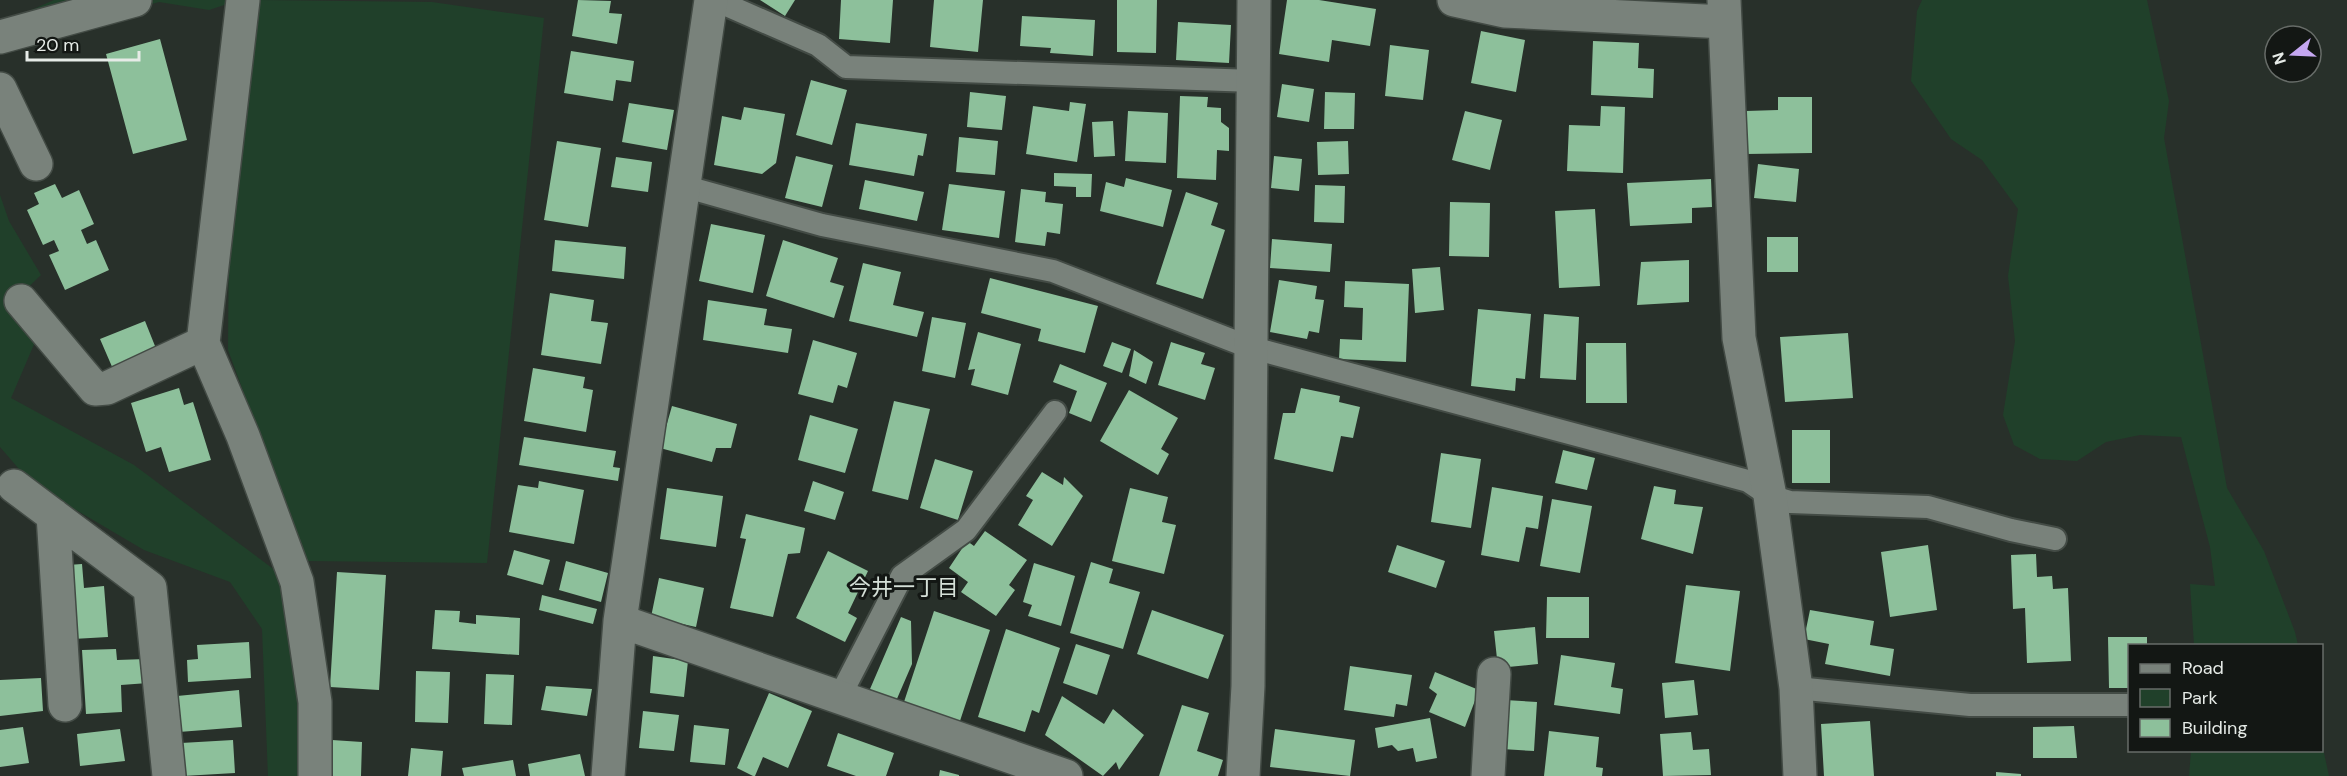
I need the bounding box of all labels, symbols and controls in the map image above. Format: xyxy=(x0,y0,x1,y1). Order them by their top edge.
scale bar xyxy=(27,24,140,62)
north arrow xyxy=(2263,24,2323,84)
text: 20 m xyxy=(36,33,79,57)
text: N xyxy=(2267,50,2291,67)
district label: 今井一丁目 xyxy=(849,573,959,602)
legend xyxy=(2128,644,2323,752)
text: Road xyxy=(2182,656,2224,680)
text: Park xyxy=(2182,686,2218,710)
text: Building xyxy=(2182,716,2247,740)

